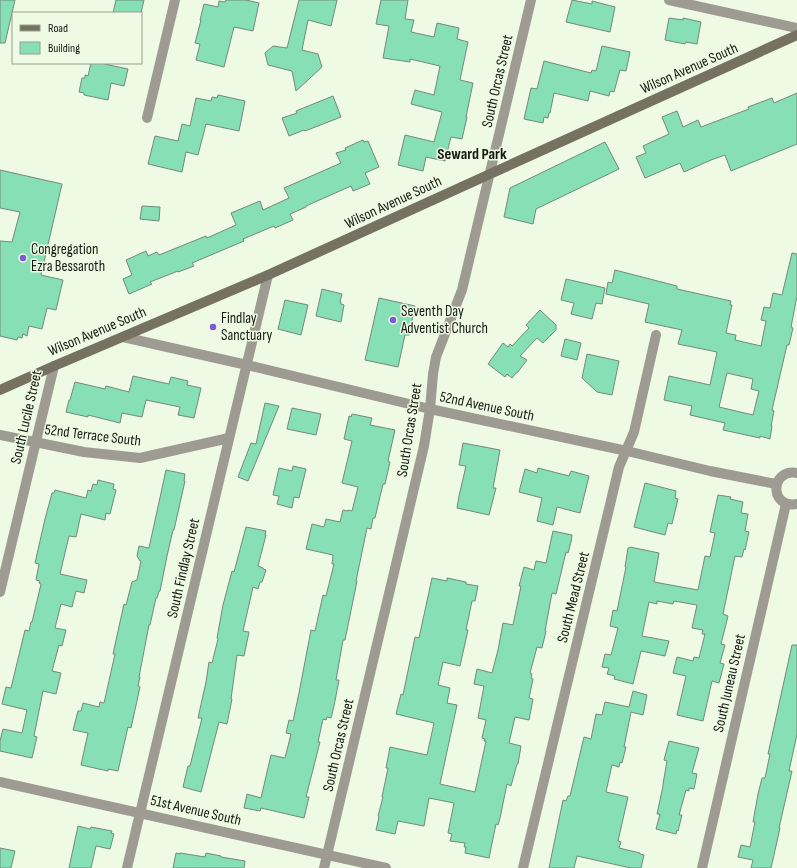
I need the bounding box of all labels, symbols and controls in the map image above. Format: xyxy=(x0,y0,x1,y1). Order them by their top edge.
legend xyxy=(12,12,142,64)
text: Road xyxy=(48,21,68,36)
street label: South Orcas Street xyxy=(478,32,517,129)
street label: Wilson Avenue South xyxy=(637,38,741,98)
text: Building xyxy=(48,41,80,56)
district label: Seward Park xyxy=(437,145,507,164)
street label: Wilson Avenue South xyxy=(342,172,445,233)
place label: Congregation Ezra Bessaroth xyxy=(31,240,105,276)
marker: Congregation Ezra Bessaroth xyxy=(18,253,28,263)
street label: Wilson Avenue South xyxy=(45,302,149,361)
place label: Seventh Day Adventist Church xyxy=(400,302,488,338)
place label: Findlay Sanctuary xyxy=(221,309,273,345)
marker: Seventh Day Adventist Church xyxy=(388,315,398,325)
marker: Findlay Sanctuary xyxy=(208,322,218,332)
street label: South Lucile Street xyxy=(6,368,47,466)
street label: South Orcas Street xyxy=(393,381,426,478)
street label: 52nd Avenue South xyxy=(438,387,536,426)
street label: 52nd Terrace South xyxy=(44,420,142,451)
street label: South Findlay Street xyxy=(163,516,204,620)
street label: South Mead Street xyxy=(553,549,594,645)
street label: South Juneau Street xyxy=(709,632,750,734)
street label: South Orcas Street xyxy=(319,696,358,793)
street label: 51st Avenue South xyxy=(149,791,243,830)

